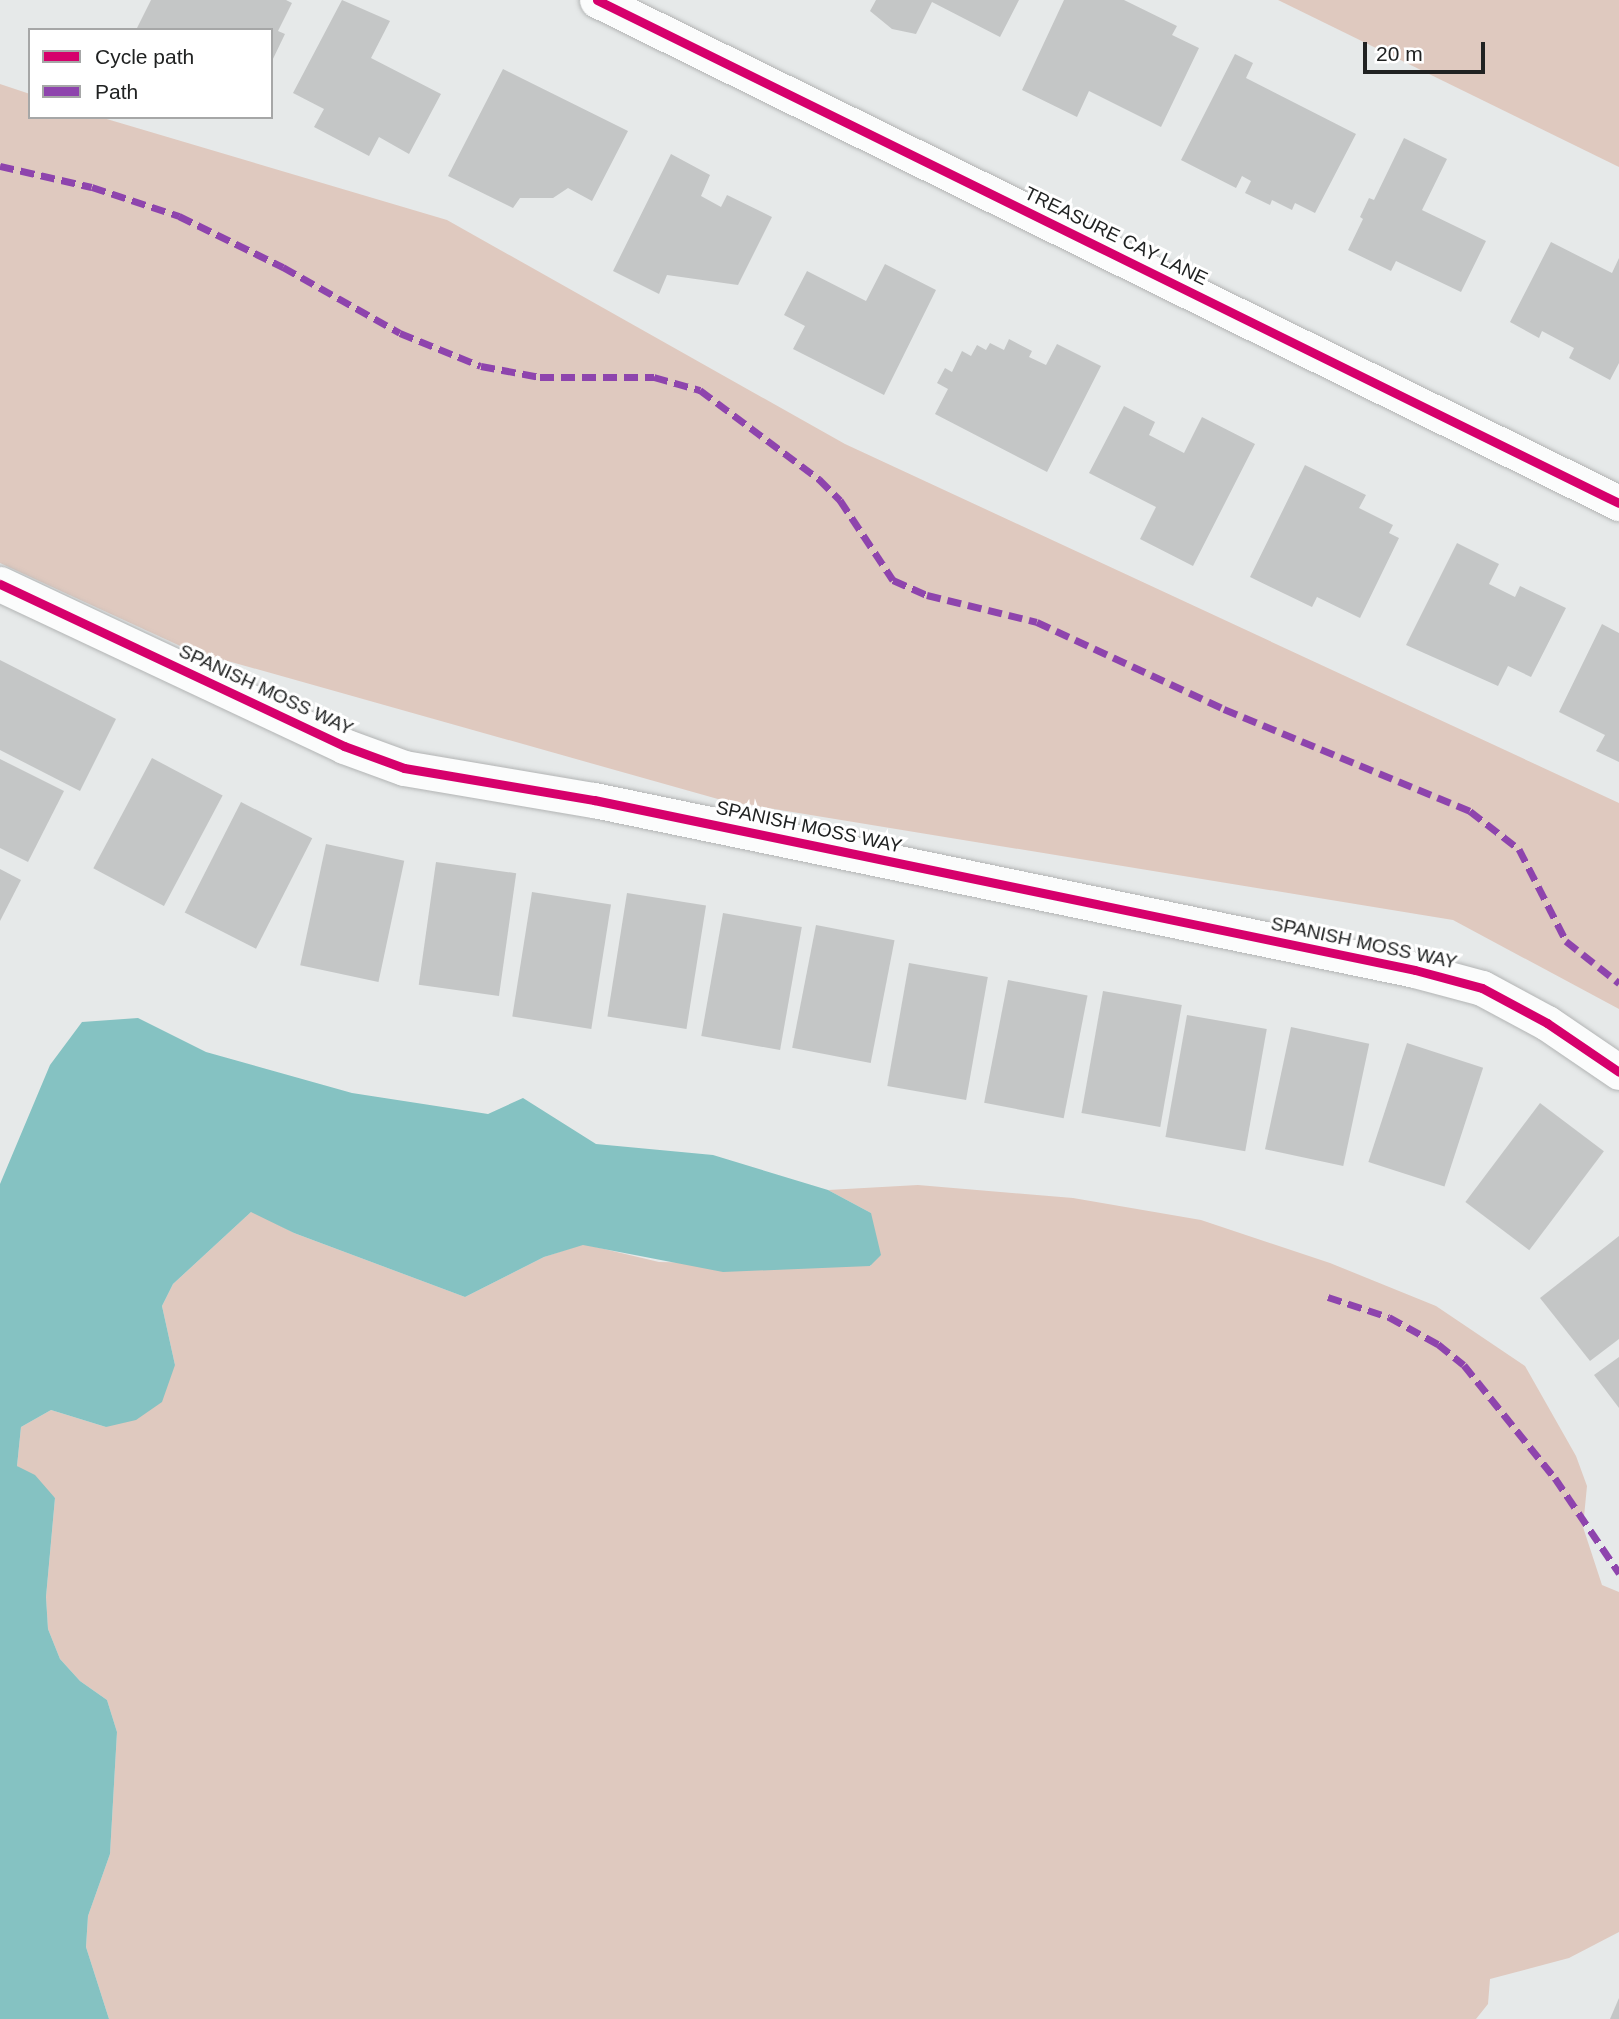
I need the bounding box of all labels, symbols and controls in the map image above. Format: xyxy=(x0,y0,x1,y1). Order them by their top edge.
legend xyxy=(28,28,273,119)
scale bar xyxy=(1367,28,1490,72)
text: 20 m xyxy=(1376,42,1423,65)
text: Cycle path xyxy=(95,45,194,68)
text: Path xyxy=(95,80,138,103)
street label: TREASURE CAY LANE xyxy=(1021,182,1211,290)
street label: SPANISH MOSS WAY xyxy=(175,640,357,740)
street label: SPANISH MOSS WAY xyxy=(714,796,904,858)
street label: SPANISH MOSS WAY xyxy=(1269,912,1459,974)

